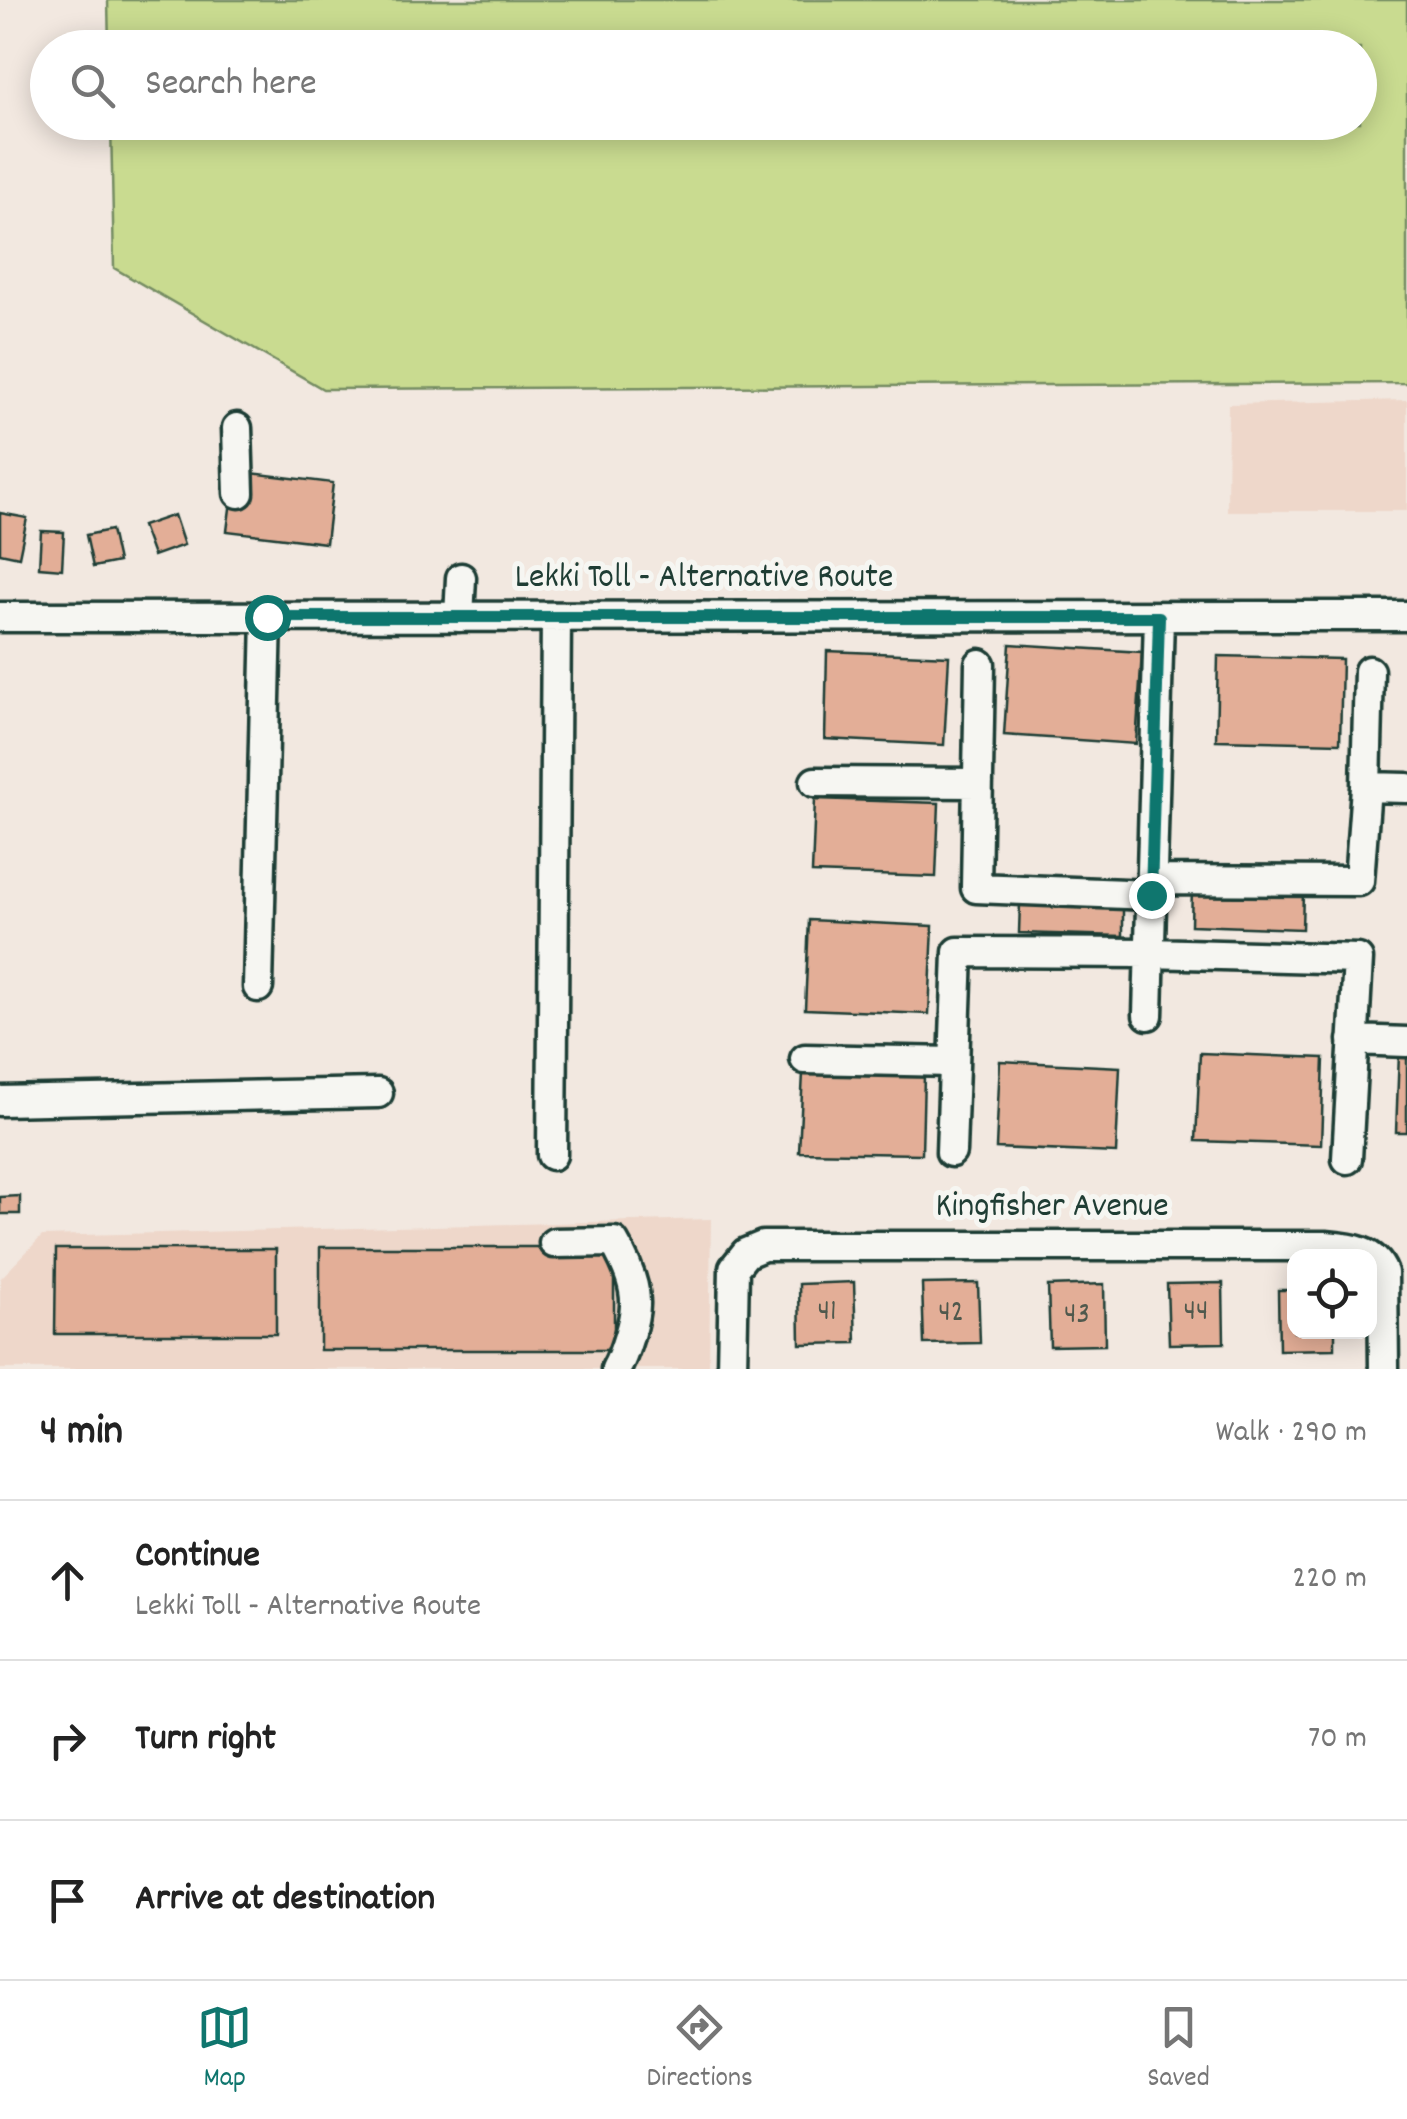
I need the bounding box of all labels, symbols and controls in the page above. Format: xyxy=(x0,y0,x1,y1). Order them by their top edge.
search box xyxy=(30,30,1377,140)
icon: search xyxy=(65,58,120,113)
text: Search here xyxy=(145,58,317,113)
street label: Lekki Toll - Alternative Route xyxy=(515,554,893,604)
route start xyxy=(245,595,291,641)
route end xyxy=(1129,873,1175,919)
street label: Kingfisher Avenue xyxy=(935,1183,1169,1233)
map controls xyxy=(1287,1249,1377,1339)
button: locate xyxy=(1287,1249,1377,1339)
house number: 41 xyxy=(817,1292,837,1335)
house number: 44 xyxy=(1184,1292,1208,1335)
house number: 42 xyxy=(938,1293,964,1336)
house number: 43 xyxy=(1064,1295,1090,1338)
text: 4 min xyxy=(40,1404,123,1464)
text: Walk · 290 m xyxy=(1216,1411,1367,1457)
text: Continue xyxy=(135,1530,260,1585)
icon: ahead xyxy=(40,1553,95,1608)
text: 220 m xyxy=(1292,1557,1367,1603)
text: Lekki Toll - Alternative Route xyxy=(135,1585,481,1631)
icon: right xyxy=(40,1713,95,1768)
text: Turn right xyxy=(135,1713,276,1768)
text: 70 m xyxy=(1308,1717,1367,1763)
icon: arrive xyxy=(40,1873,95,1928)
text: Arrive at destination xyxy=(135,1873,435,1928)
tab: Map xyxy=(197,2000,252,2100)
tab: Directions xyxy=(647,2000,753,2100)
tab: Saved xyxy=(1147,2000,1210,2100)

